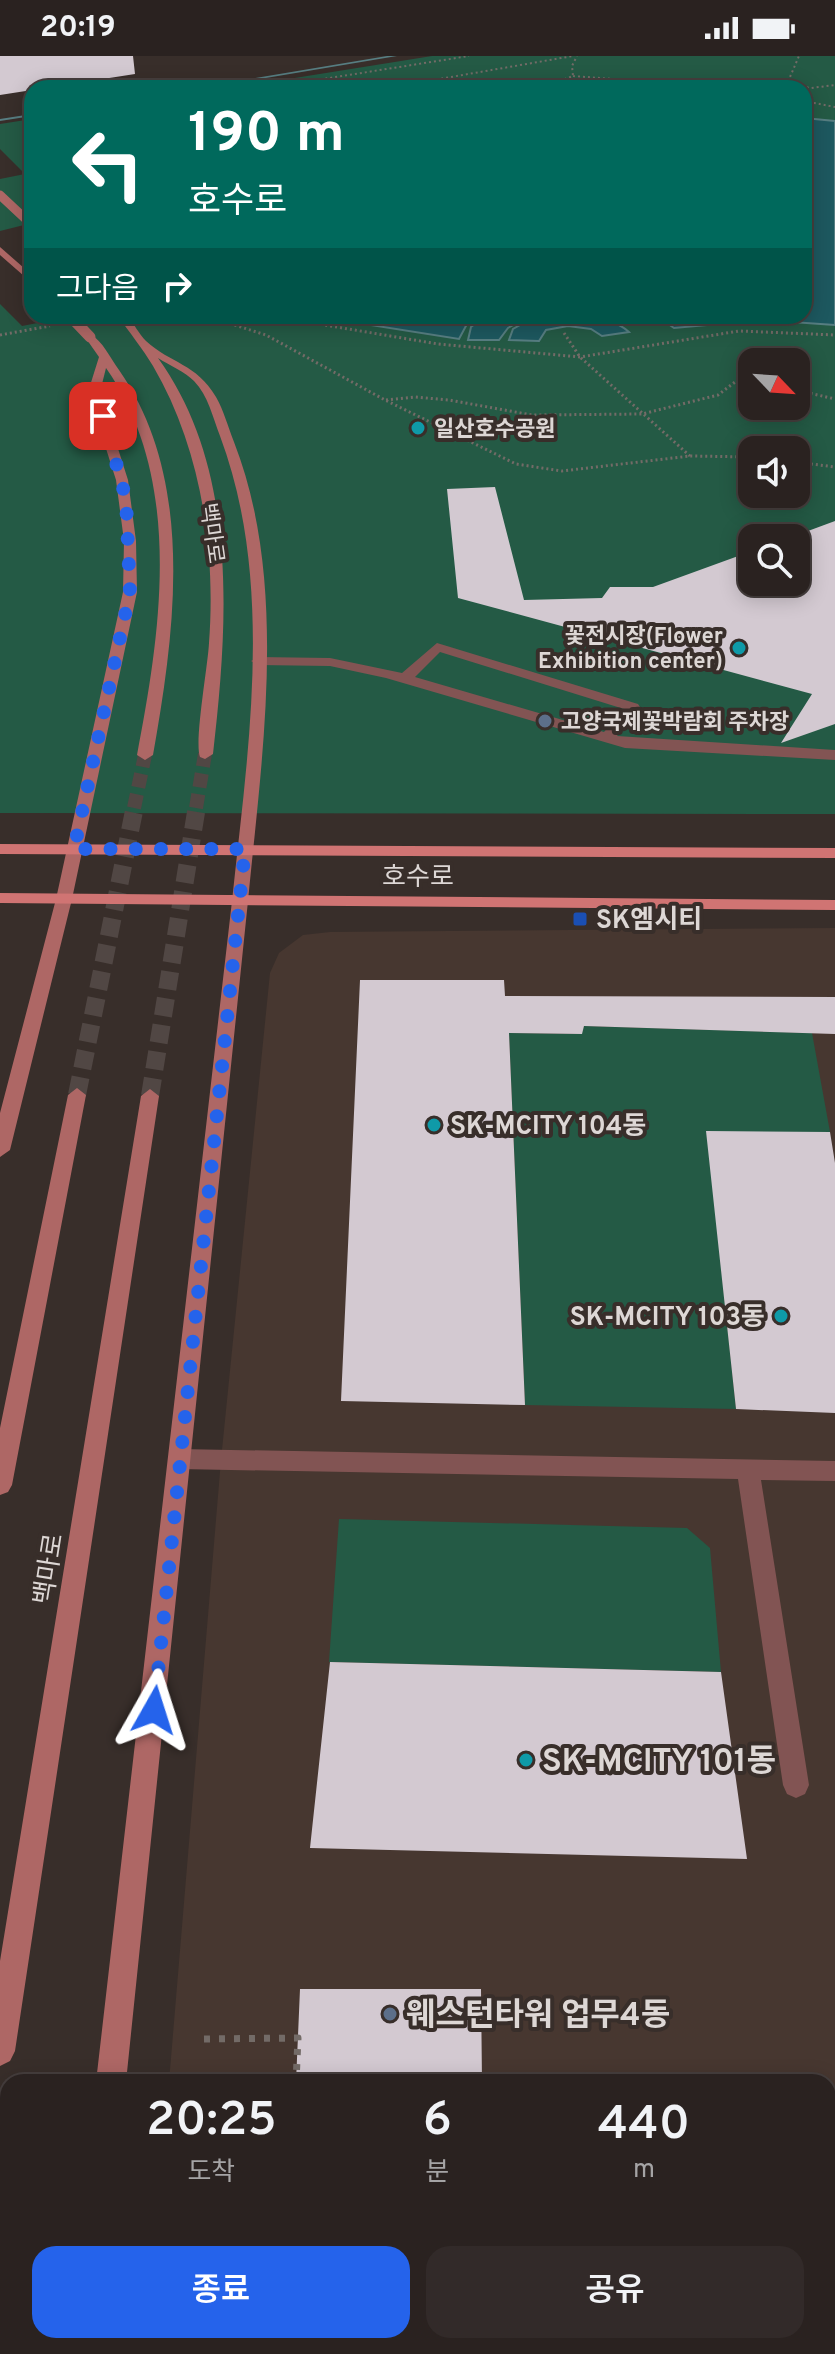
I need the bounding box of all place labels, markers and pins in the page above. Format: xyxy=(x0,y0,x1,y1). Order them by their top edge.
pin xyxy=(69,382,137,450)
place label: 일산호수공원 xyxy=(434,417,555,444)
marker: 일산호수공원 xyxy=(409,419,427,437)
place label: 꽃전시장(Flower Exhibition center) xyxy=(538,624,723,676)
marker: 꽃전시장(Flower Exhibition center) xyxy=(730,639,748,657)
place label: 고양국제꽃박람회 주차장 xyxy=(561,710,789,737)
marker: 고양국제꽃박람회 주차장 xyxy=(536,712,554,730)
place label: SK엠시티 xyxy=(596,905,702,938)
marker: SK엠시티 xyxy=(571,910,589,928)
place label: SK-MCITY 104동 xyxy=(450,1111,646,1144)
marker: SK-MCITY 104동 xyxy=(425,1116,443,1134)
place label: SK-MCITY 103동 xyxy=(570,1302,765,1335)
marker: SK-MCITY 103동 xyxy=(772,1307,790,1325)
place label: SK-MCITY 101동 xyxy=(542,1743,776,1783)
marker: SK-MCITY 101동 xyxy=(517,1751,535,1769)
place label: 웨스턴타워 업무4동 xyxy=(406,1997,670,2037)
marker: 웨스턴타워 업무4동 xyxy=(381,2005,399,2023)

